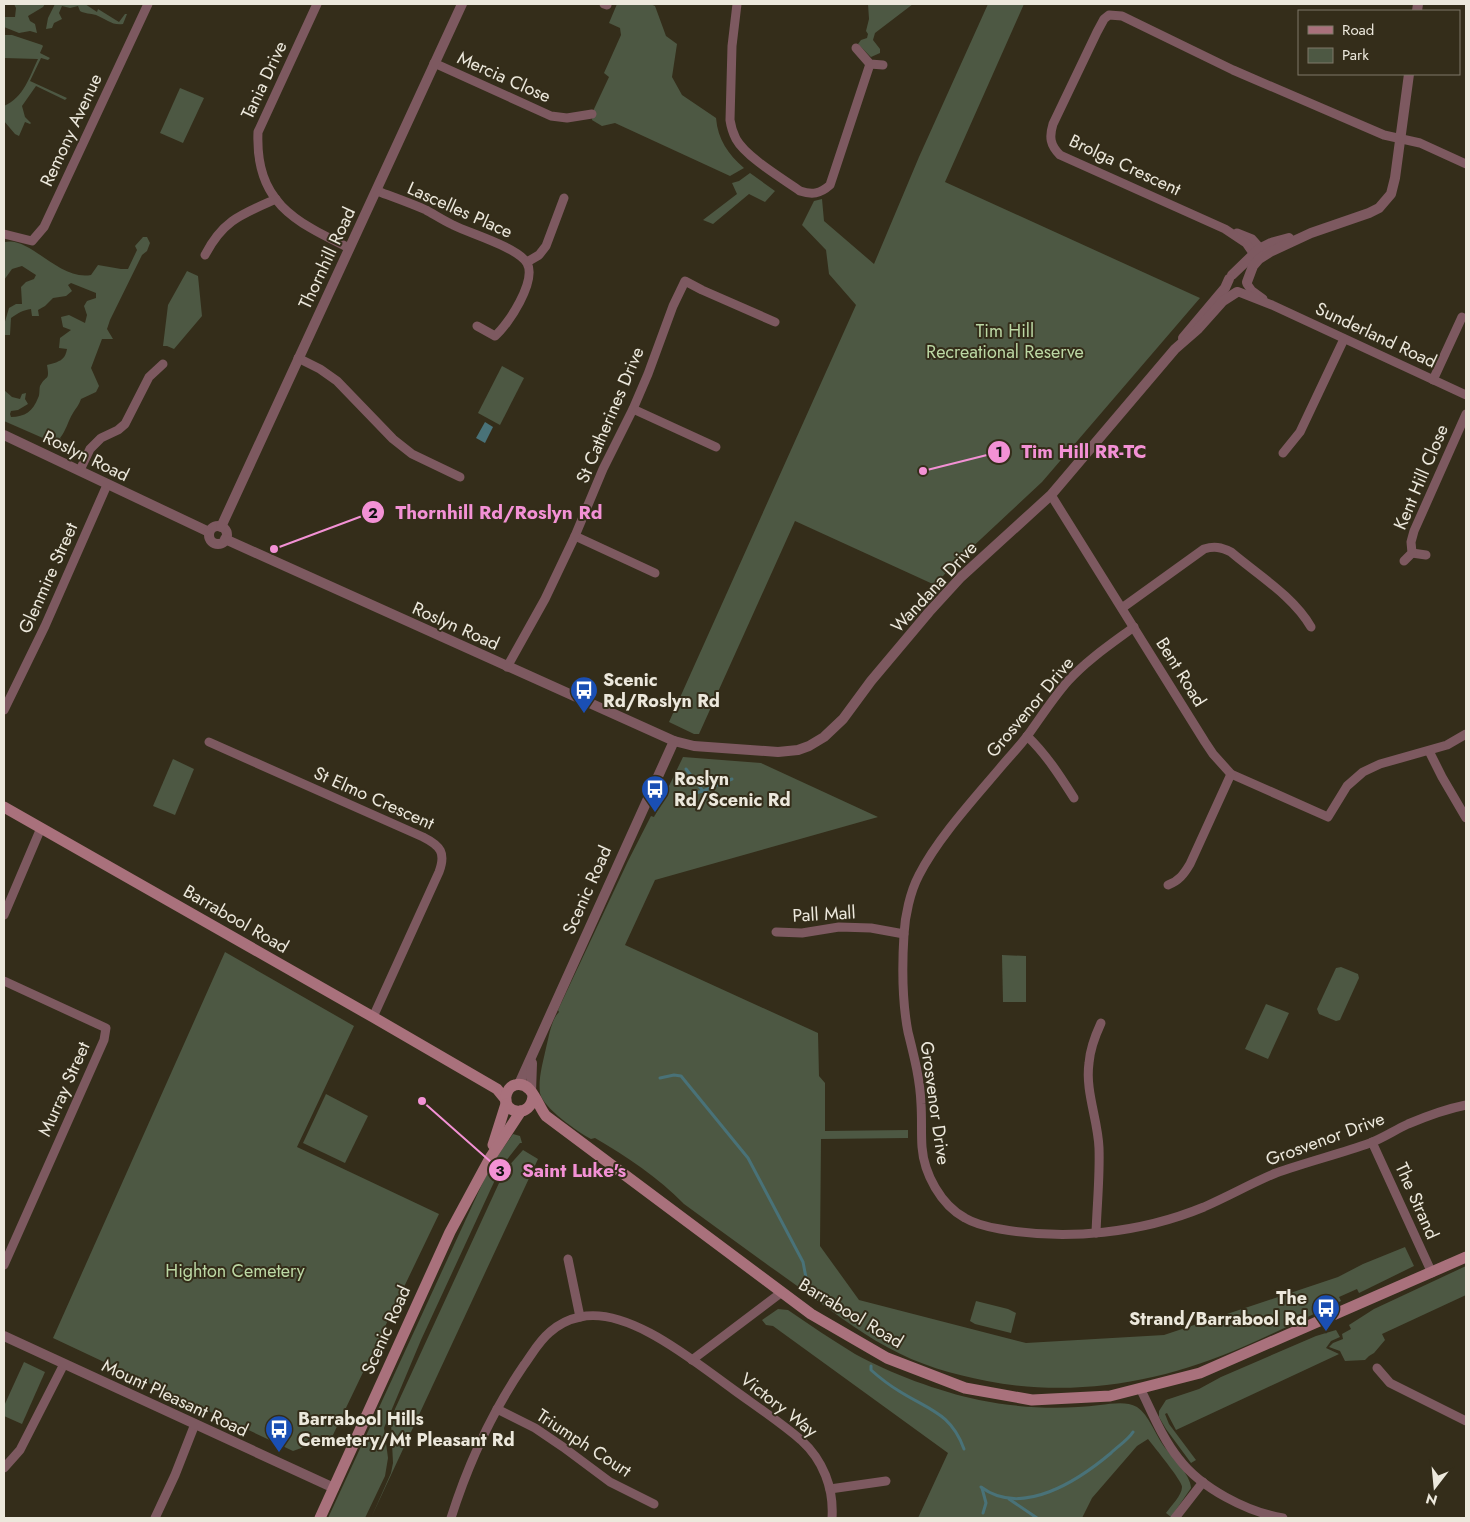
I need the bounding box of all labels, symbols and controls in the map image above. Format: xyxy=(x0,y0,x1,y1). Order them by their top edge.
legend xyxy=(1298,10,1460,75)
text: Road xyxy=(1342,19,1374,41)
street label: Tania Drive xyxy=(235,37,293,123)
text: Park xyxy=(1342,44,1369,66)
street label: Mercia Close xyxy=(453,45,555,109)
street label: Remony Avenue xyxy=(33,69,109,191)
street label: Brolga Crescent xyxy=(1065,128,1186,203)
street label: Lascelles Place xyxy=(403,175,517,245)
street label: Thornhill Road xyxy=(292,203,362,313)
street label: Sunderland Road xyxy=(1311,295,1441,375)
park label: Tim Hill Recreational Reserve xyxy=(926,318,1084,365)
street label: St Catherines Drive xyxy=(570,343,650,487)
street label: Kent Hill Close xyxy=(1387,420,1455,534)
street label: Roslyn Road xyxy=(39,424,133,488)
callout: Tim Hill RR-TC xyxy=(987,435,1157,469)
text: Tim Hill RR-TC xyxy=(1021,438,1147,465)
text: 1 xyxy=(995,441,1003,463)
callout: Thornhill Rd/Roslyn Rd xyxy=(360,495,612,529)
text: Thornhill Rd/Roslyn Rd xyxy=(396,499,602,526)
text: 2 xyxy=(368,502,378,524)
street label: Glenmire Street xyxy=(12,518,84,638)
street label: Wandana Drive xyxy=(885,536,983,638)
street label: Roslyn Road xyxy=(408,595,504,657)
street label: Bent Road xyxy=(1149,632,1213,712)
street label: Grosvenor Drive xyxy=(980,651,1080,763)
place label: Scenic Rd/Roslyn Rd xyxy=(603,667,720,714)
bus stop icon: Scenic Rd/Roslyn Rd xyxy=(569,675,599,714)
street label: St Elmo Crescent xyxy=(310,760,439,836)
place label: Roslyn Rd/Scenic Rd xyxy=(674,766,791,813)
bus stop icon: Roslyn Rd/Scenic Rd xyxy=(640,774,670,813)
street label: Scenic Road xyxy=(556,841,618,939)
street label: Barrabool Road xyxy=(178,878,294,960)
street label: Pall Mall xyxy=(792,899,856,929)
street label: Murray Street xyxy=(32,1037,97,1141)
street label: Grosvenor Drive xyxy=(913,1039,957,1167)
street label: Grosvenor Drive xyxy=(1262,1105,1388,1173)
callout: Saint Luke's xyxy=(487,1153,636,1187)
text: Saint Luke's xyxy=(522,1157,626,1184)
street label: The Strand xyxy=(1389,1159,1445,1243)
text: 3 xyxy=(495,1160,505,1182)
park label: Highton Cemetery xyxy=(165,1258,305,1284)
street label: Barrabool Road xyxy=(794,1271,908,1355)
street label: Scenic Road xyxy=(355,1281,417,1379)
place label: The Strand/Barrabool Rd xyxy=(1129,1285,1307,1332)
bus stop icon: The Strand/Barrabool Rd xyxy=(1311,1293,1341,1332)
street label: Mount Pleasant Road xyxy=(98,1353,252,1443)
street label: Victory Way xyxy=(735,1366,823,1444)
street label: Triumph Court xyxy=(531,1403,637,1484)
place label: Barrabool Hills Cemetery/Mt Pleasant Rd xyxy=(298,1406,515,1453)
bus stop icon: Barrabool Hills Cemetery/Mt Pleasant Rd xyxy=(264,1414,294,1453)
north arrow xyxy=(1410,1462,1460,1512)
text: N xyxy=(1423,1488,1440,1511)

